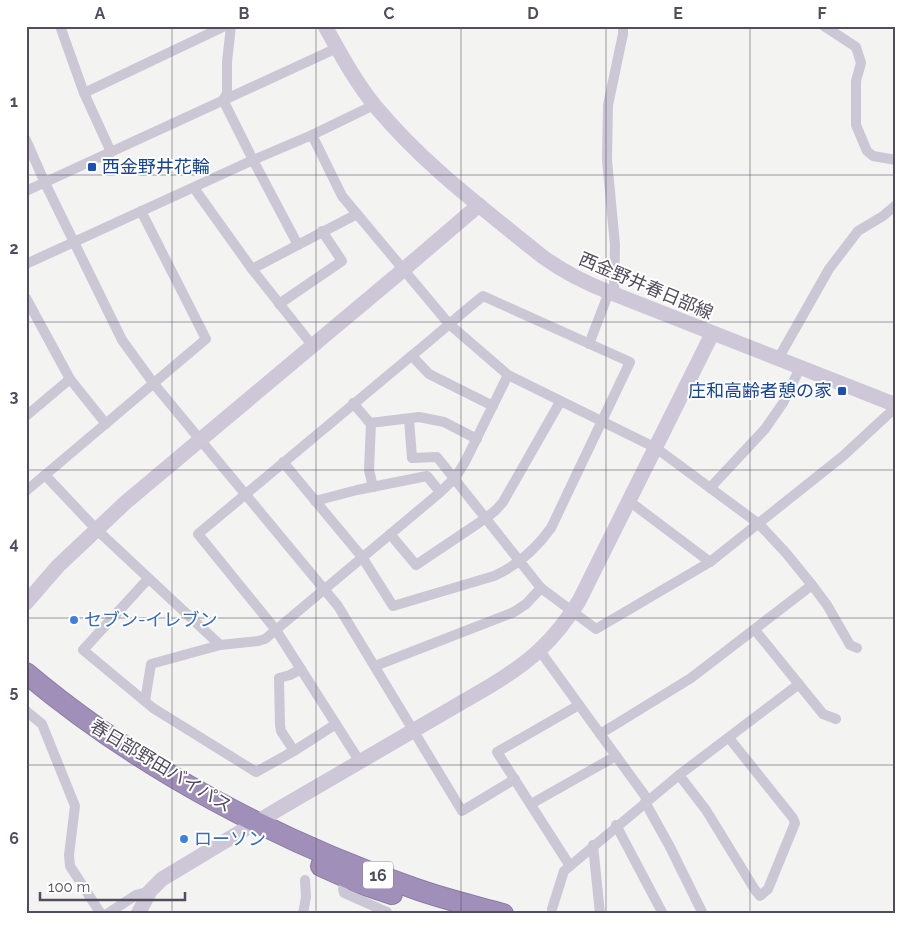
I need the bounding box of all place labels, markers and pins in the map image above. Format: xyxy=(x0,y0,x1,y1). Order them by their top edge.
place label: 西金野井花輪 xyxy=(102,156,210,177)
marker: 西金野井花輪 xyxy=(86,161,98,173)
place label: 庄和高齢者憩の家 xyxy=(688,380,832,401)
marker: 庄和高齢者憩の家 xyxy=(836,385,848,397)
place label: セブン-イレブン xyxy=(84,609,218,630)
marker: セブン-イレブン xyxy=(68,614,80,626)
place label: ローソン xyxy=(194,828,266,849)
marker: ローソン xyxy=(178,833,190,845)

